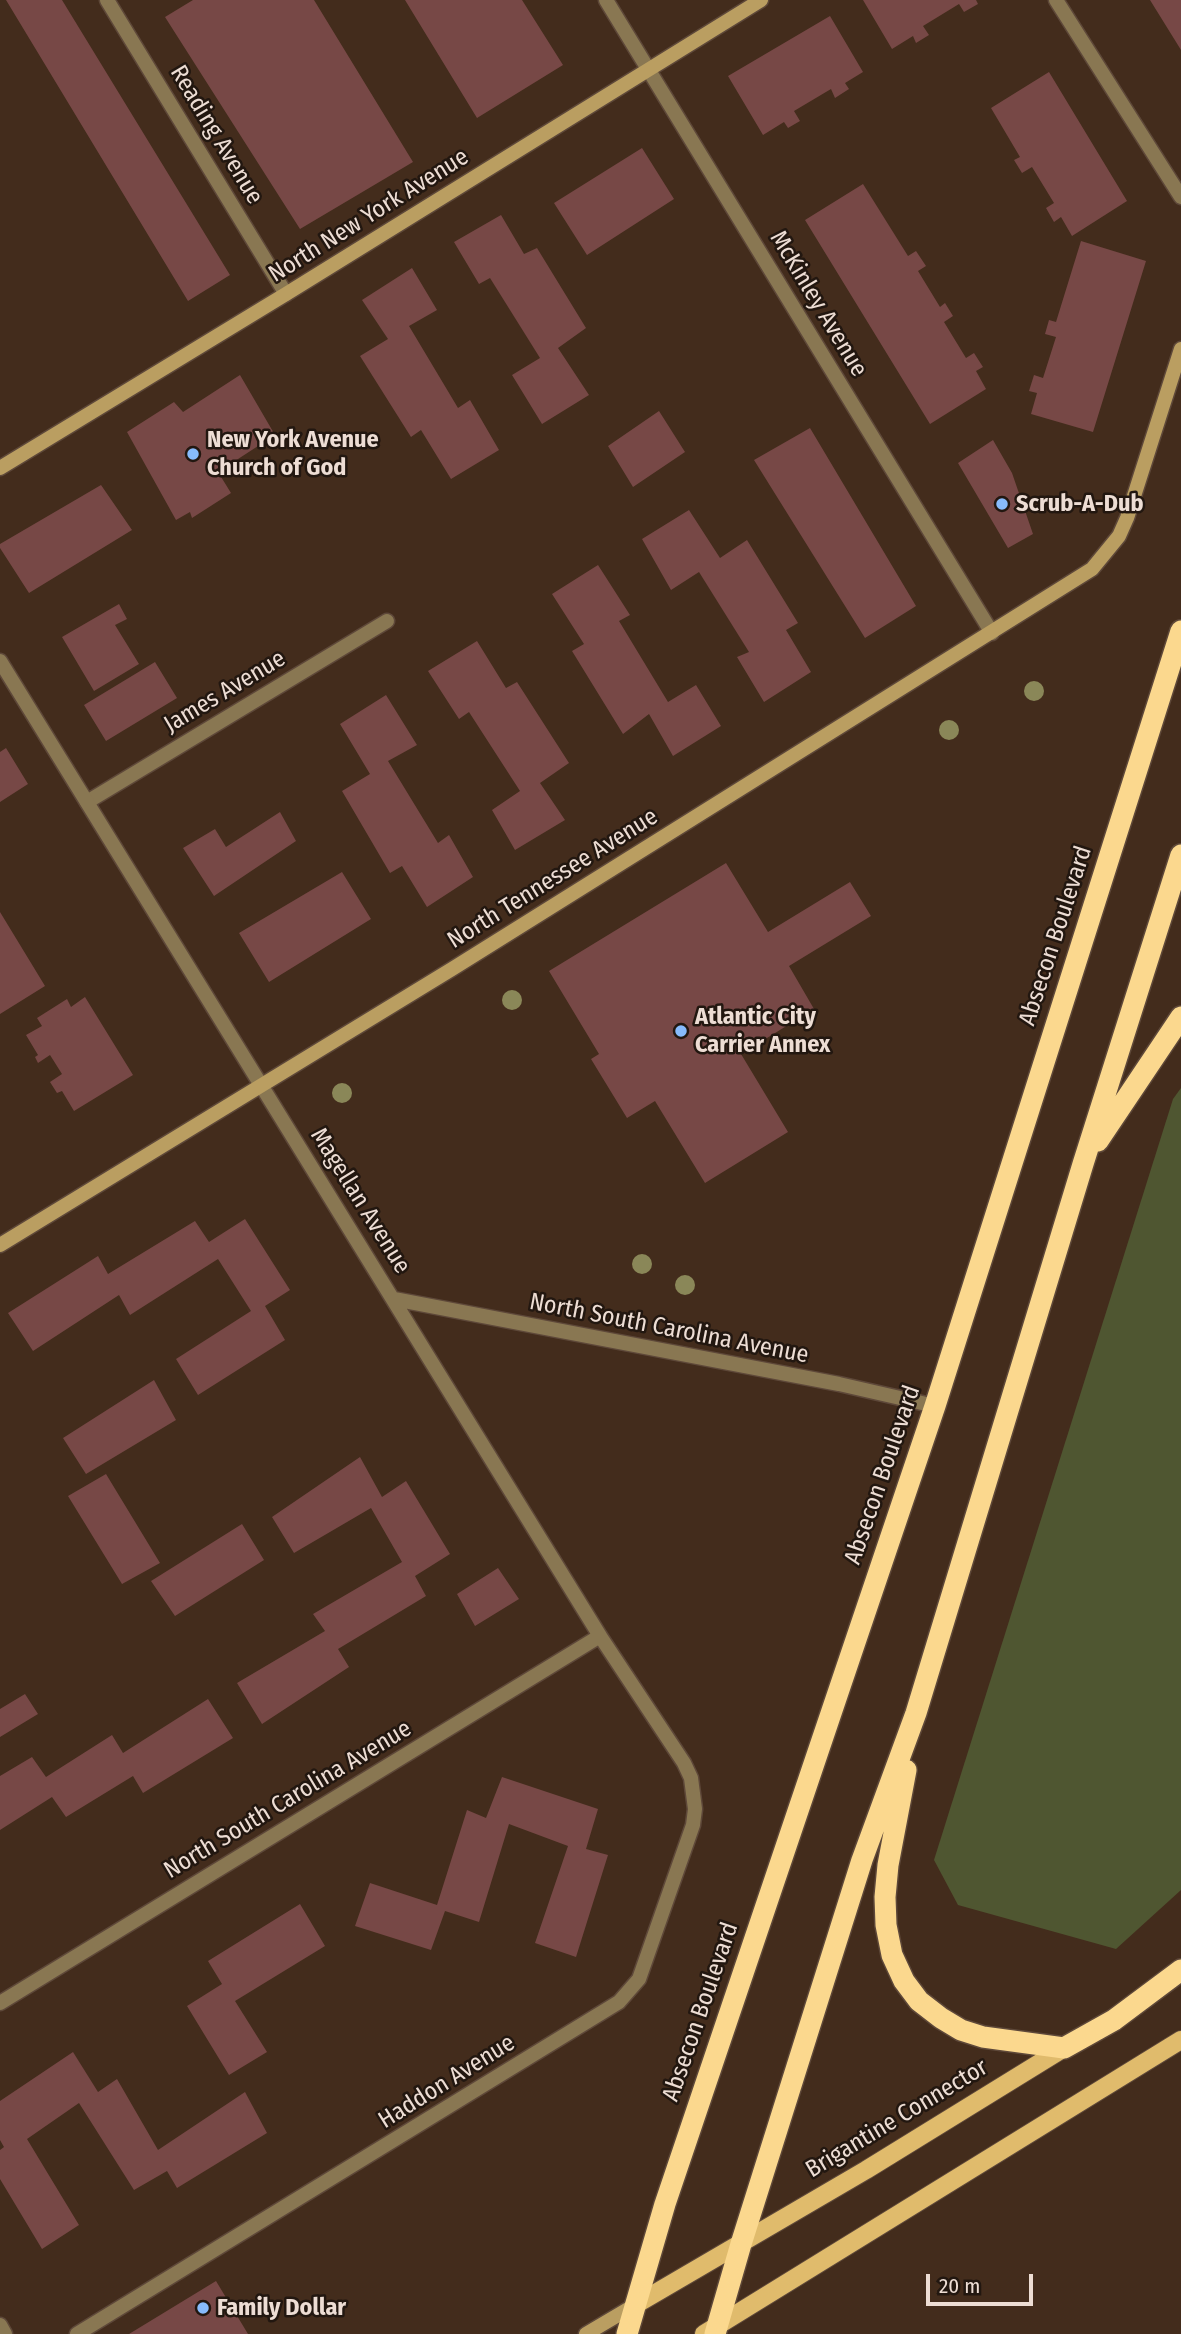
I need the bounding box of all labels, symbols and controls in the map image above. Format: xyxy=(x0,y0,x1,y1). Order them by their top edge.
street label: Reading Avenue xyxy=(163,60,269,210)
street label: North New York Avenue xyxy=(264,143,474,289)
street label: McKinley Avenue xyxy=(763,226,873,382)
place label: New York Avenue Church of God xyxy=(207,426,379,482)
marker: New York Avenue Church of God xyxy=(185,446,201,462)
place label: Scrub-A-Dub xyxy=(1016,490,1144,518)
marker: Scrub-A-Dub xyxy=(994,496,1010,512)
street label: James Avenue xyxy=(159,644,291,740)
street label: North Tennessee Avenue xyxy=(443,803,663,955)
street label: Absecon Boulevard xyxy=(1013,843,1099,1029)
place label: Atlantic City Carrier Annex xyxy=(695,1003,830,1059)
marker: Atlantic City Carrier Annex xyxy=(673,1023,689,1039)
street label: Magellan Avenue xyxy=(304,1123,416,1279)
street label: North South Carolina Avenue xyxy=(527,1288,811,1370)
street label: Absecon Boulevard xyxy=(839,1382,927,1568)
street label: North South Carolina Avenue xyxy=(159,1715,417,1885)
street label: Absecon Boulevard xyxy=(657,1919,745,2105)
street label: Haddon Avenue xyxy=(374,2029,520,2135)
street label: Brigantine Connector xyxy=(801,2053,993,2185)
scale bar xyxy=(929,2260,1036,2304)
text: 20 m xyxy=(939,2273,980,2299)
place label: Family Dollar xyxy=(217,2294,346,2322)
marker: Family Dollar xyxy=(195,2300,211,2316)

